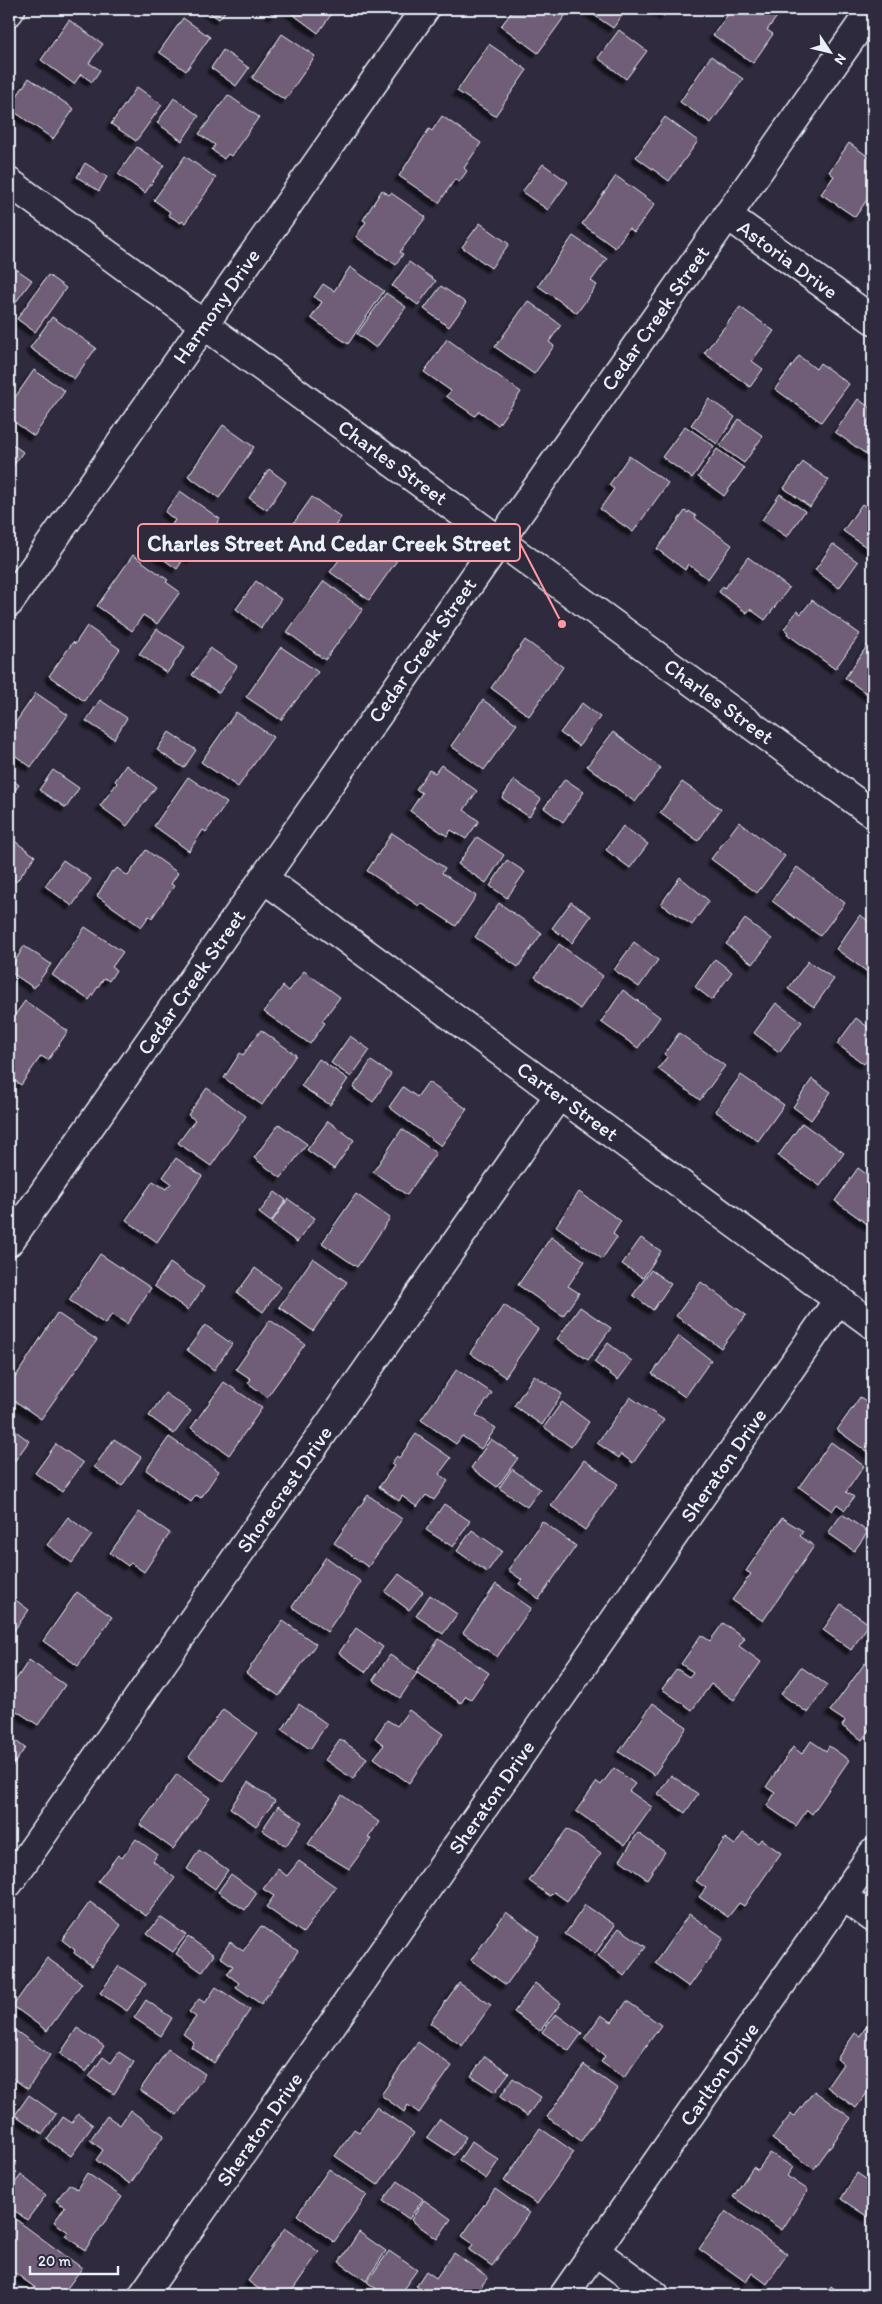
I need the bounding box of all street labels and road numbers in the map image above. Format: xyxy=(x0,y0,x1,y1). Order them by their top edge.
street label: Astoria Drive xyxy=(733,214,843,304)
street label: Cedar Creek Street xyxy=(596,240,715,395)
street label: Harmony Drive xyxy=(167,244,265,368)
street label: Charles Street xyxy=(333,414,453,510)
street label: Cedar Creek Street xyxy=(363,572,482,727)
street label: Charles Street xyxy=(659,653,779,749)
street label: Cedar Creek Street xyxy=(132,904,251,1059)
street label: Carter Street xyxy=(512,1056,624,1146)
street label: Sheraton Drive xyxy=(674,1403,772,1527)
street label: Shorecrest Drive xyxy=(231,1421,337,1557)
street label: Sheraton Drive xyxy=(442,1735,540,1859)
street label: Carlton Drive xyxy=(674,2017,764,2131)
street label: Sheraton Drive xyxy=(210,2067,308,2191)

